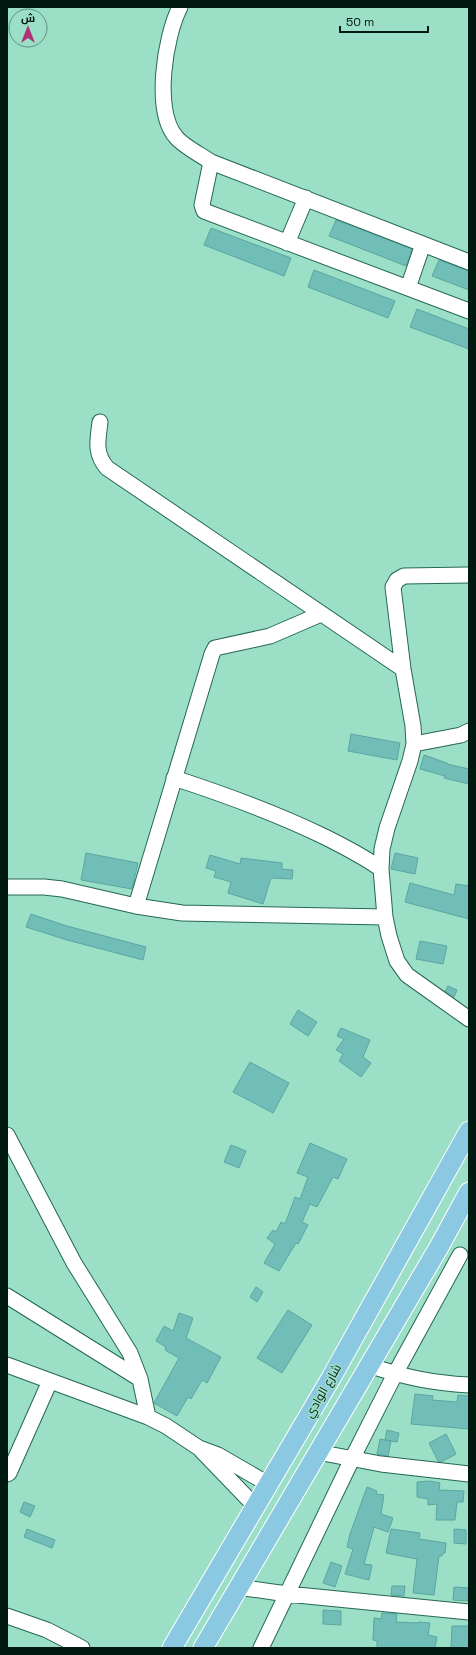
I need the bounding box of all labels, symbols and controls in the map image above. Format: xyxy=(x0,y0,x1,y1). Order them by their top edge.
north arrow xyxy=(8,8,48,48)
scale bar xyxy=(340,8,428,34)
text: ش xyxy=(21,11,35,25)
text: 50 m xyxy=(346,14,374,30)
street label: شارع الوادي xyxy=(301,1361,347,1422)

